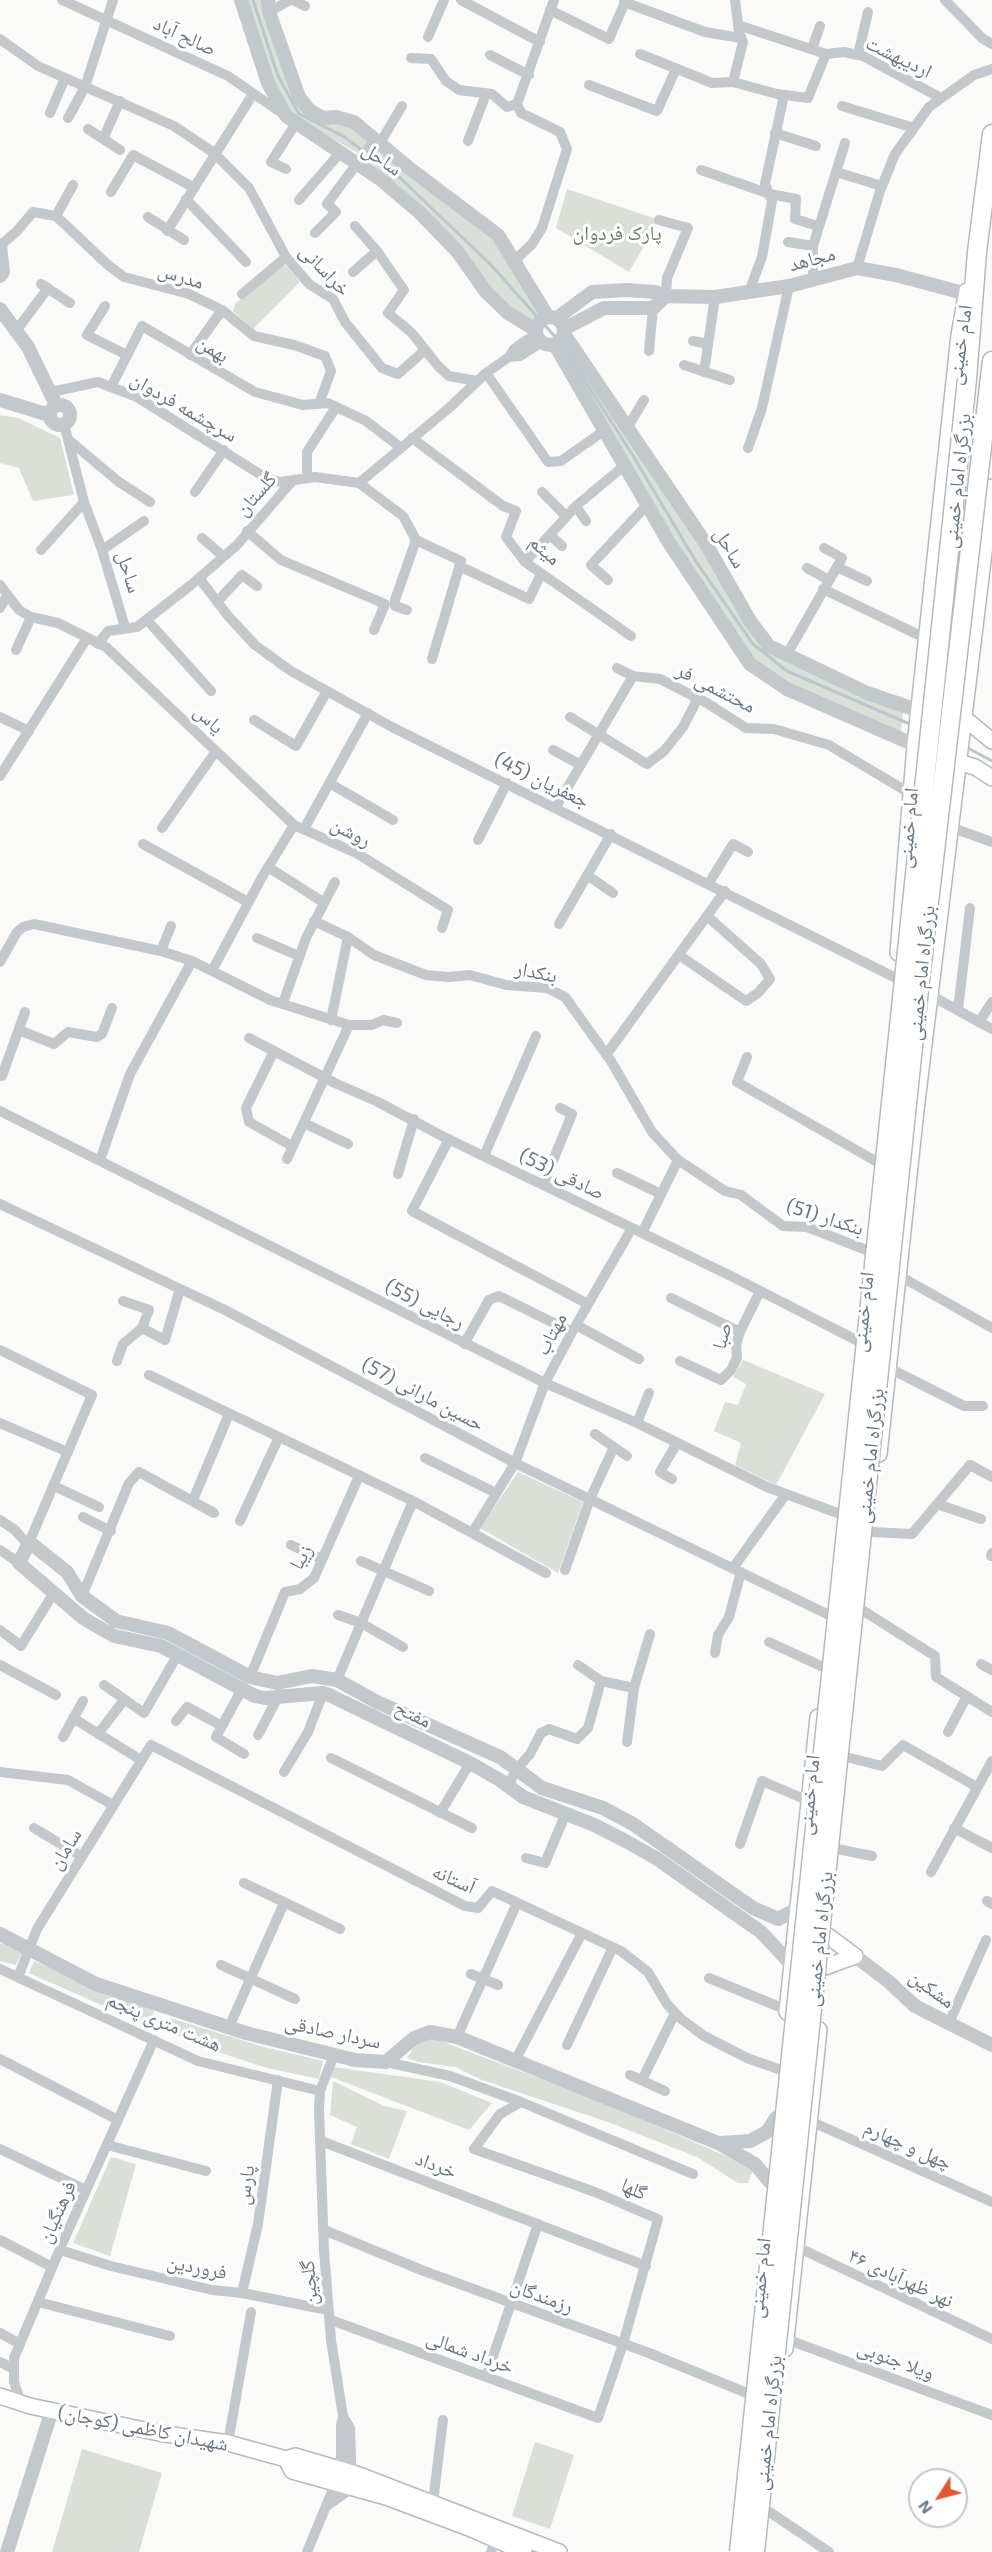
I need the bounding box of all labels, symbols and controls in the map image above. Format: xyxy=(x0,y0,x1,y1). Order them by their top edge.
street label: صالح آباد xyxy=(150,11,220,61)
street label: اردیبهشت xyxy=(862,31,936,83)
street label: ساحل xyxy=(358,137,406,181)
park label: پارک فردوان xyxy=(572,221,662,245)
street label: خراسانی xyxy=(294,239,356,301)
street label: مجاهد xyxy=(786,241,838,277)
street label: مدرس xyxy=(155,258,207,294)
street label: امام خمینی xyxy=(942,303,978,387)
street label: بهمن xyxy=(193,330,233,368)
street label: سرچشمه فردوان xyxy=(126,367,242,447)
street label: بزرگراه امام خمینی xyxy=(938,412,976,550)
street label: گلستان xyxy=(230,467,282,521)
street label: ساحل xyxy=(709,523,751,573)
street label: میثم xyxy=(524,530,566,570)
street label: ساحل xyxy=(111,548,147,596)
street label: محتشمی فر xyxy=(672,658,760,718)
street label: یاس xyxy=(189,699,229,739)
street label: جعفریان (45) xyxy=(491,747,593,813)
street label: امام خمینی xyxy=(893,787,923,869)
street label: روشن xyxy=(327,812,375,852)
street label: بزرگراه امام خمینی xyxy=(902,904,940,1042)
street label: بنکدار xyxy=(513,956,559,988)
street label: صادقی (53) xyxy=(515,1143,609,1205)
street label: بنکدار (51) xyxy=(783,1193,867,1241)
street label: امام خمینی xyxy=(847,1270,879,1354)
street label: رجایی (55) xyxy=(381,1274,469,1334)
street label: مهتاب xyxy=(530,1309,572,1359)
street label: صبا xyxy=(707,1320,737,1352)
street label: حسین مارانی (57) xyxy=(358,1352,488,1436)
street label: بزرگراه امام خمینی xyxy=(851,1387,889,1525)
street label: زیبا xyxy=(284,1540,318,1574)
street label: مفتح xyxy=(391,1695,435,1733)
street label: امام خمینی xyxy=(793,1753,825,1837)
street label: سامان xyxy=(43,1824,87,1874)
street label: آستانه xyxy=(429,1859,479,1899)
street label: بزرگراه امام خمینی xyxy=(800,1870,838,2008)
street label: مشکین xyxy=(905,1964,959,2014)
street label: هشت متری پنجم xyxy=(103,1987,225,2057)
street label: سردار صادقی xyxy=(283,2010,383,2054)
street label: چهل و چهارم xyxy=(860,2115,956,2175)
street label: خرداد xyxy=(412,2146,460,2184)
street label: پارس xyxy=(230,2164,260,2206)
street label: گلها xyxy=(617,2173,651,2205)
street label: فرهنگیان xyxy=(33,2177,81,2247)
street label: امام خمینی xyxy=(744,2236,776,2320)
street label: نهر ظهرآبادی ۴۶ xyxy=(845,2243,957,2313)
street label: فروردین xyxy=(165,2249,229,2285)
street label: گلچین xyxy=(295,2259,323,2307)
street label: رزمندگان xyxy=(507,2274,577,2318)
street label: خرداد شمالی xyxy=(423,2325,517,2379)
street label: ویلا جنوبی xyxy=(854,2335,938,2385)
street label: بزرگراه امام خمینی xyxy=(749,2354,787,2492)
street label: شهیدان کاظمی (کوجان) xyxy=(56,2400,230,2456)
north arrow xyxy=(908,2468,968,2528)
text: N xyxy=(914,2497,936,2518)

